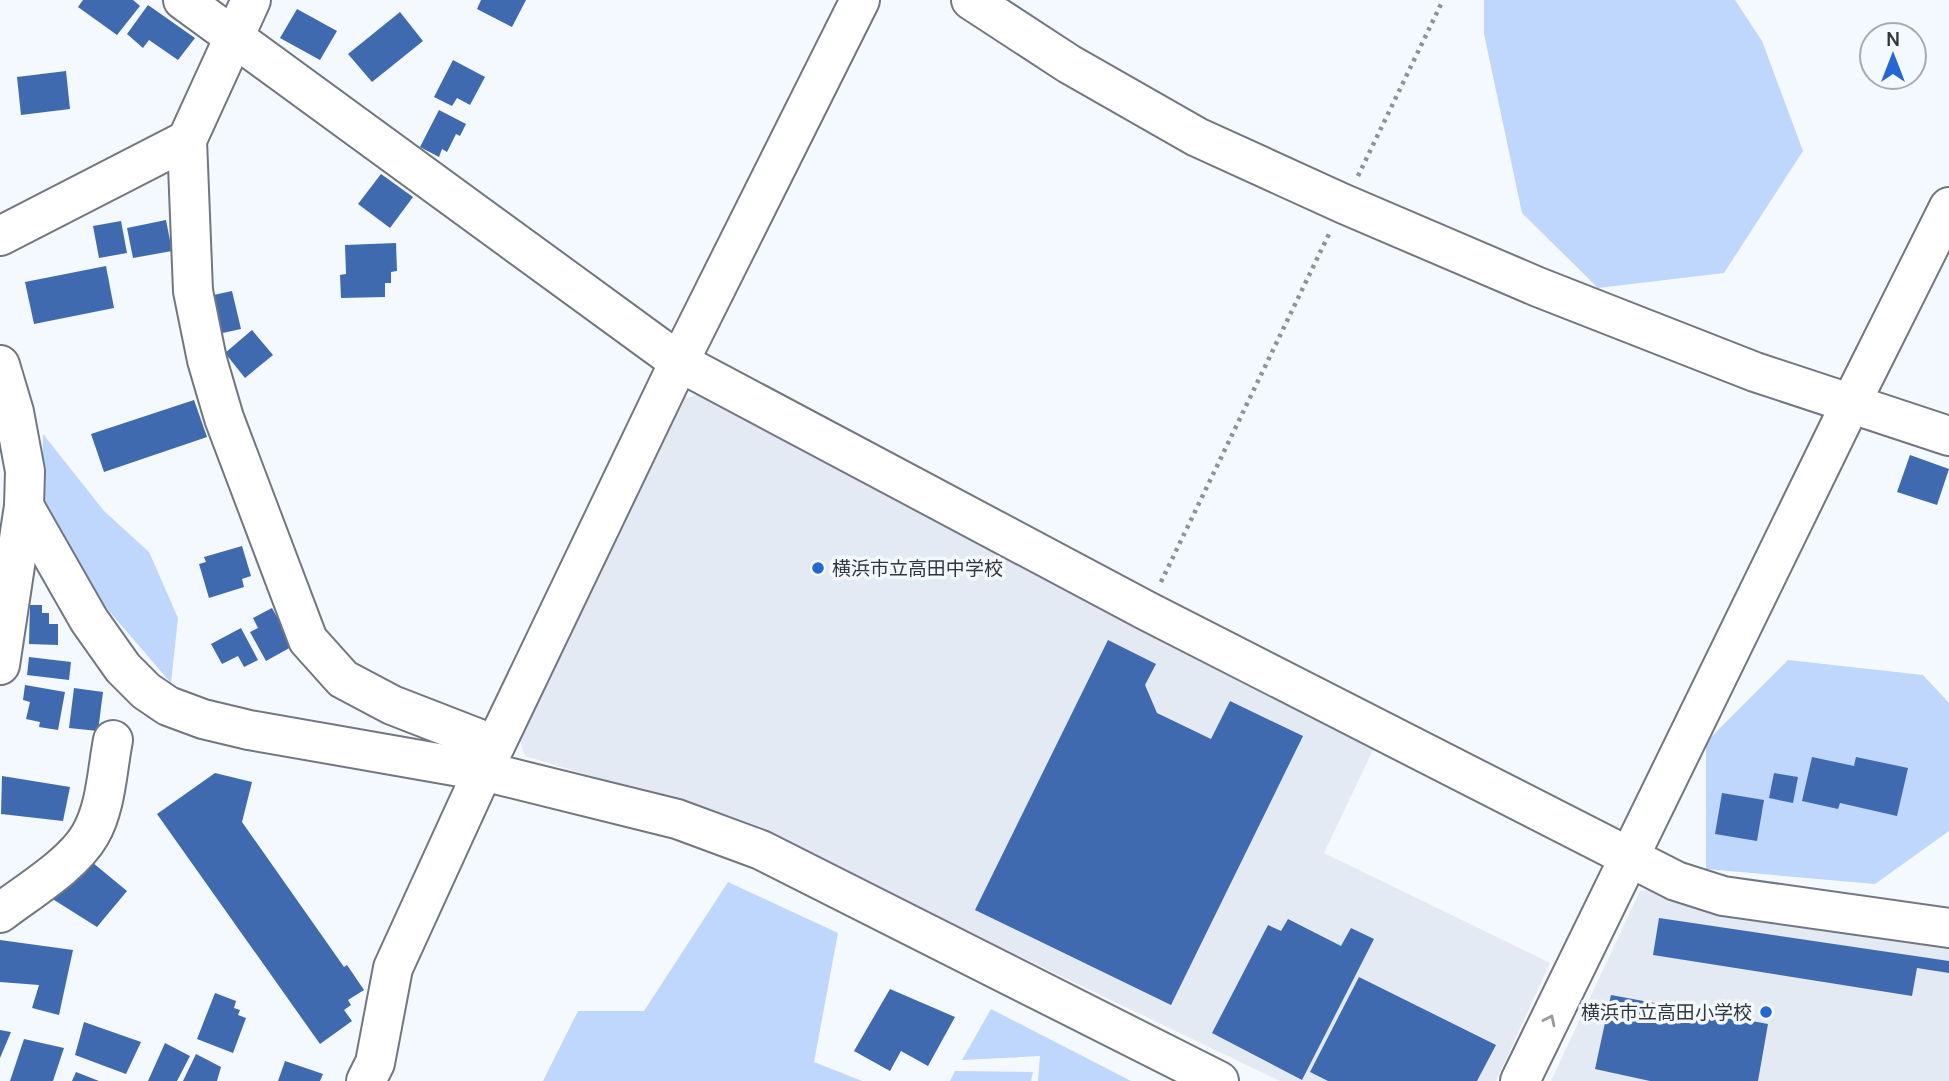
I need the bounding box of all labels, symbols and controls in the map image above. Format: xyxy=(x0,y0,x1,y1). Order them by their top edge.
north arrow xyxy=(1858,21,1928,91)
text: N xyxy=(1886,26,1900,52)
place label: 横浜市立高田中学校 xyxy=(832,555,1003,581)
marker: 横浜市立高田中学校 xyxy=(810,560,826,576)
place label: 横浜市立高田小学校 xyxy=(1581,999,1752,1025)
marker: 横浜市立高田小学校 xyxy=(1758,1004,1774,1020)
one-way arrow xyxy=(1542,1015,1556,1027)

